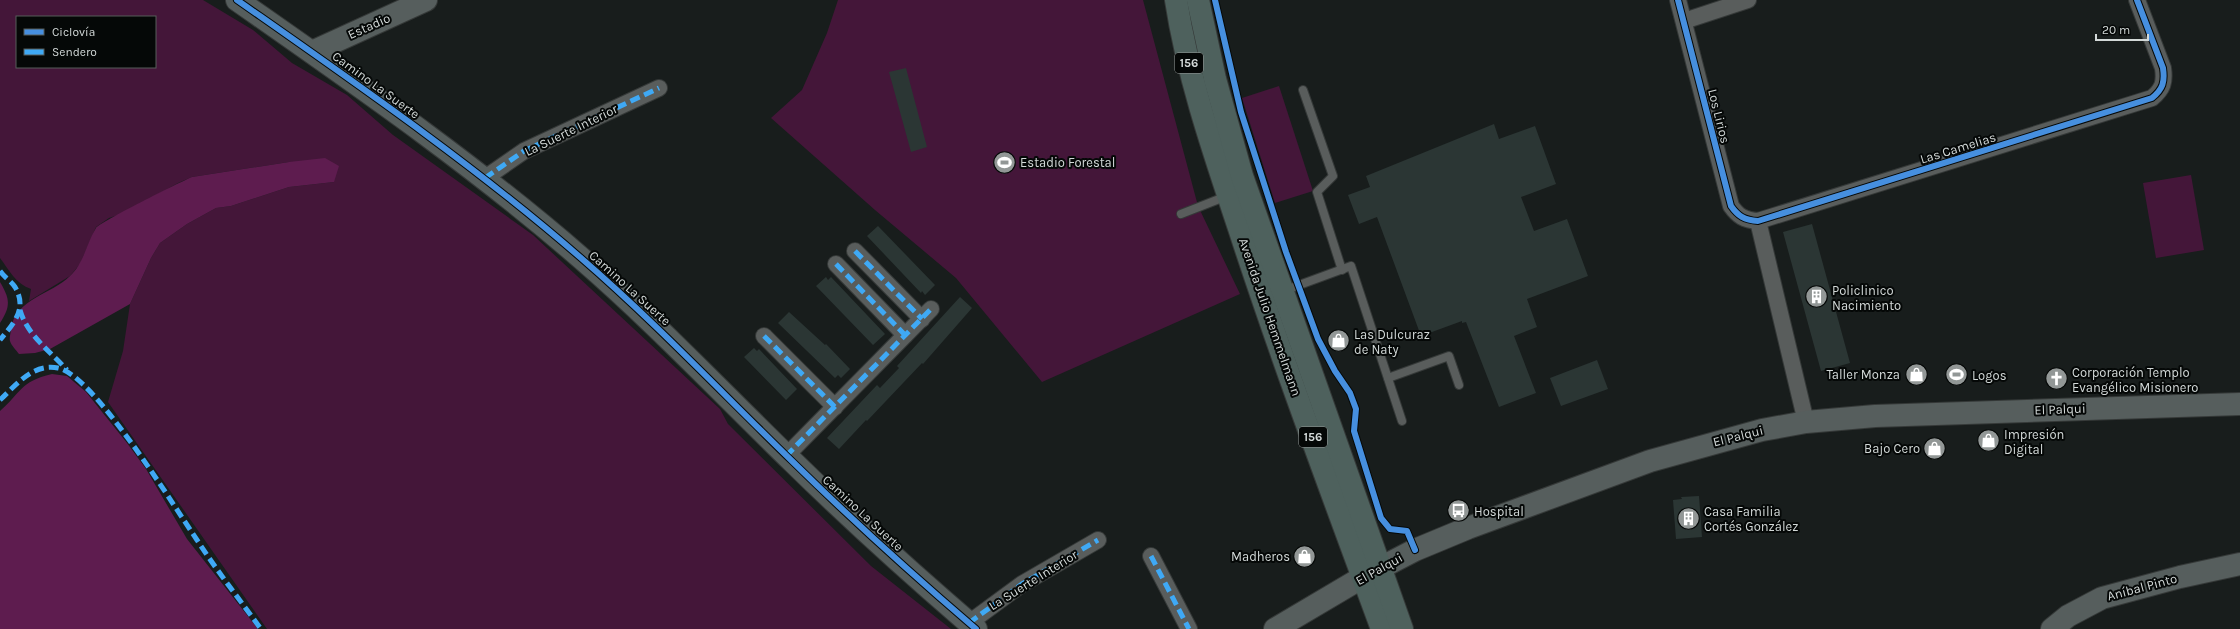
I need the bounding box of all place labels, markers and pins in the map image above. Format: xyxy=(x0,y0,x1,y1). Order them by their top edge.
sports icon: Estadio Forestal xyxy=(991,149,1017,175)
place label: Estadio Forestal xyxy=(1020,155,1115,170)
place label: Policlinico Nacimiento xyxy=(1832,283,1901,313)
building icon: Policlinico Nacimiento xyxy=(1803,284,1829,310)
place label: Las Dulcuraz de Naty xyxy=(1354,327,1430,357)
shop icon: Las Dulcuraz de Naty xyxy=(1325,328,1351,354)
shop icon: Taller Monza xyxy=(1903,361,1929,387)
sports icon: Logos xyxy=(1944,362,1970,388)
place label: Corporación Templo Evangélico Misionero xyxy=(2072,365,2198,395)
church icon: Corporación Templo Evangélico Misionero xyxy=(2043,366,2069,392)
place label: Taller Monza xyxy=(1826,367,1900,382)
place label: Logos xyxy=(1972,368,2007,383)
place label: Impresión Digital xyxy=(2004,427,2064,457)
shop icon: Impresión Digital xyxy=(1976,428,2002,454)
shop icon: Bajo Cero xyxy=(1922,435,1948,461)
place label: Bajo Cero xyxy=(1864,441,1920,456)
bus stop icon: Hospital xyxy=(1446,498,1472,524)
place label: Hospital xyxy=(1474,504,1524,519)
place label: Casa Familia Cortés González xyxy=(1704,504,1798,534)
building icon: Casa Familia Cortés González xyxy=(1675,505,1701,531)
shop icon: Madheros xyxy=(1292,543,1318,569)
place label: Madheros xyxy=(1231,549,1290,564)

